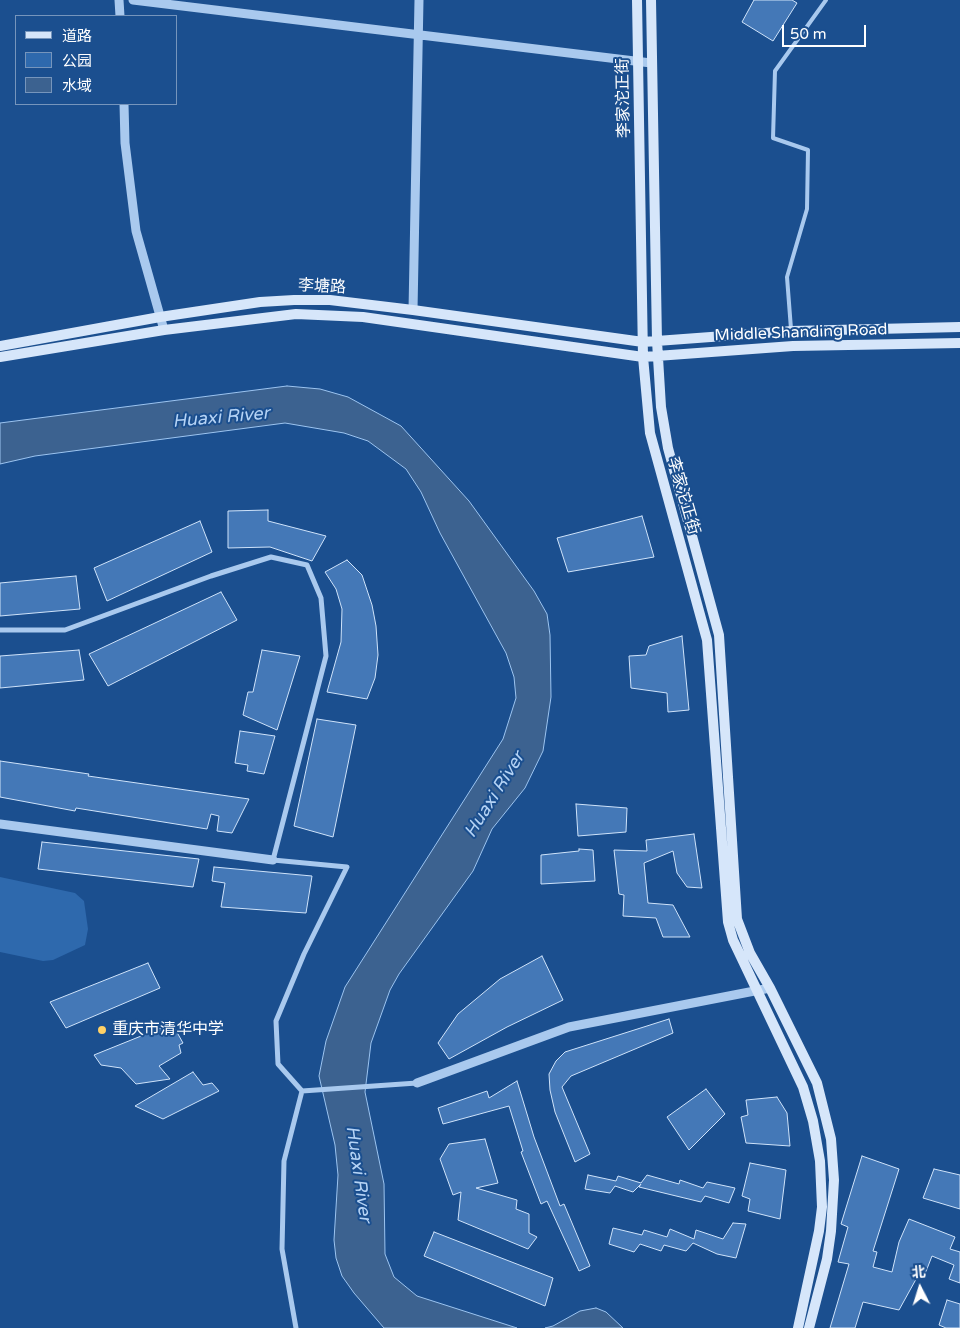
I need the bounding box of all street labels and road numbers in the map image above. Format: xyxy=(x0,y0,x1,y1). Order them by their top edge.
street label: 李家沱正街 xyxy=(614,58,634,138)
street label: 李塘路 xyxy=(298,276,346,298)
street label: Middle Shanding Road xyxy=(714,320,888,346)
street label: 李家沱正街 xyxy=(663,455,703,537)

